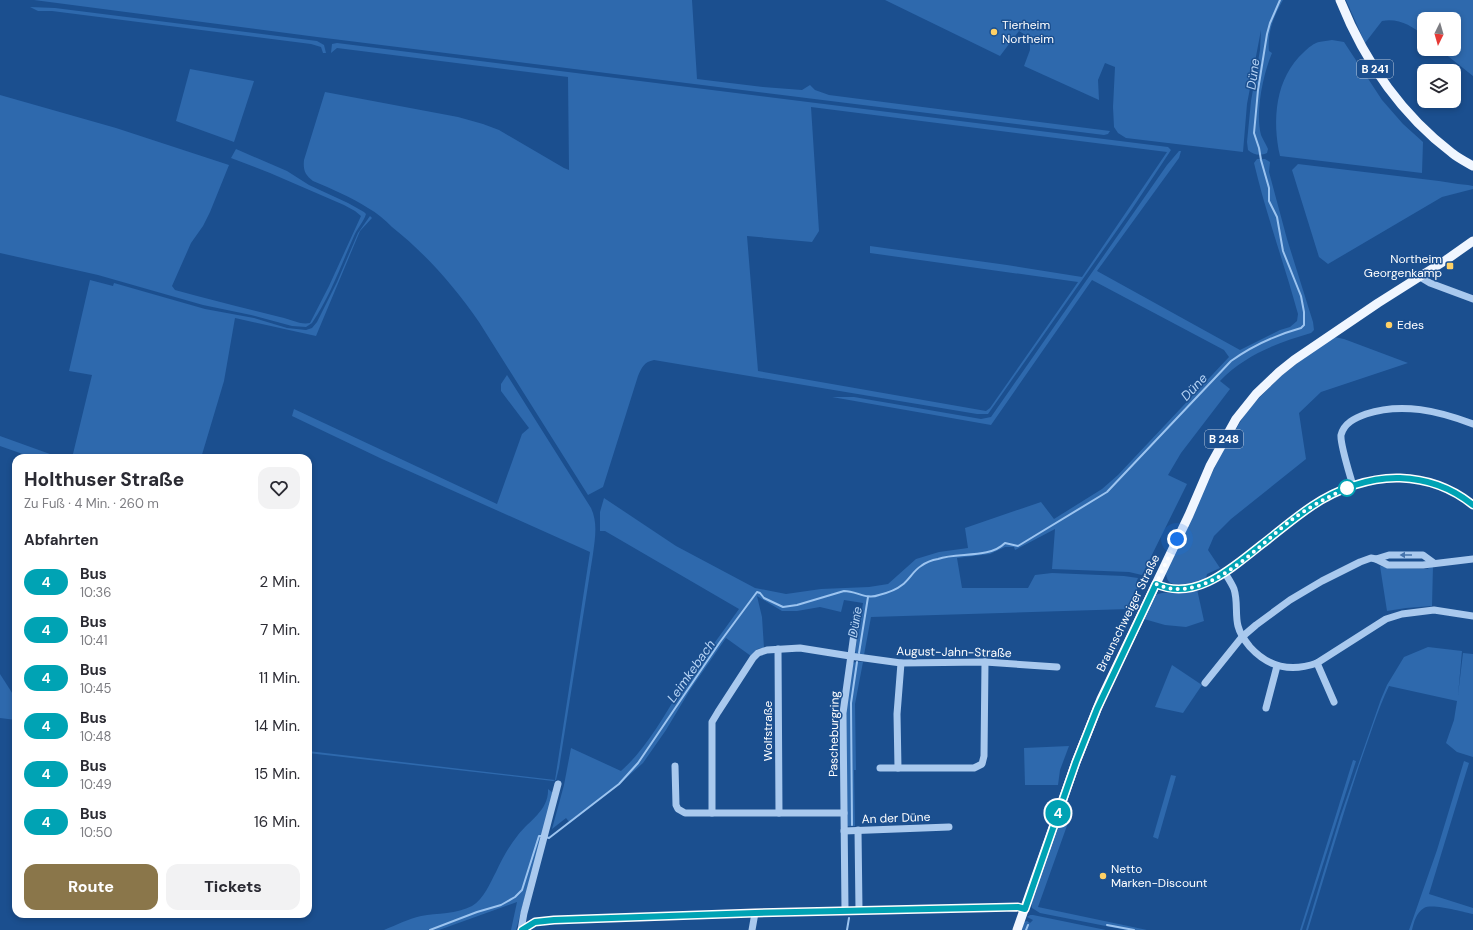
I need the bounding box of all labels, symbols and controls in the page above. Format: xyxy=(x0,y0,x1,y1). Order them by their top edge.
north arrow xyxy=(1417,12,1461,56)
map controls xyxy=(1417,12,1461,108)
place label: Tierheim Northeim xyxy=(1002,17,1054,47)
marker: Tierheim Northeim xyxy=(989,27,999,37)
water label: Düne xyxy=(1242,57,1264,91)
road number: B 241 xyxy=(1357,60,1393,78)
button: layers xyxy=(1417,64,1461,108)
place label: Northeim Georgenkamp xyxy=(1364,251,1442,281)
marker: Northeim Georgenkamp xyxy=(1445,261,1455,271)
place label: Edes xyxy=(1397,317,1424,333)
marker: Edes xyxy=(1384,320,1394,330)
water label: Düne xyxy=(1177,370,1211,404)
road number: B 248 xyxy=(1205,430,1243,448)
text: Holthuser Straße xyxy=(24,467,184,492)
button: heart xyxy=(258,467,300,509)
unlabelled marker xyxy=(1338,479,1356,497)
text: Zu Fuß · 4 Min. · 260 m xyxy=(24,495,159,512)
your location xyxy=(1167,529,1187,549)
text: Abfahrten xyxy=(24,530,99,550)
street label: Braunschweiger Straße xyxy=(1093,552,1163,674)
one-way arrow xyxy=(1399,552,1412,558)
text: Bus xyxy=(80,564,107,584)
text: 2 Min. xyxy=(260,572,300,592)
text: 4 xyxy=(41,573,51,591)
text: 10:36 xyxy=(80,584,111,601)
water label: Düne xyxy=(844,605,866,639)
text: Bus xyxy=(80,612,107,632)
text: 7 Min. xyxy=(260,620,300,640)
text: 4 xyxy=(41,621,51,639)
text: 10:41 xyxy=(80,632,108,649)
water label: Leimkebach xyxy=(663,636,719,706)
street label: August-Jahn-Straße xyxy=(896,643,1012,661)
text: Bus xyxy=(80,660,107,680)
text: 11 Min. xyxy=(259,668,300,688)
text: 4 xyxy=(41,669,51,687)
text: 10:45 xyxy=(80,680,111,697)
street label: Pascheburgring xyxy=(825,691,843,777)
street label: Wolfstraße xyxy=(760,700,776,761)
text: Bus xyxy=(80,708,107,728)
text: 14 Min. xyxy=(254,716,300,736)
text: 4 xyxy=(41,717,51,735)
text: 10:48 xyxy=(80,728,111,745)
text: Bus xyxy=(80,756,107,776)
text: 15 Min. xyxy=(254,764,300,784)
text: 4 xyxy=(41,765,51,783)
text: 10:49 xyxy=(80,776,112,793)
line badge: 4 xyxy=(1045,800,1071,826)
text: Bus xyxy=(80,804,107,824)
text: 4 xyxy=(1053,804,1063,822)
street label: An der Düne xyxy=(861,809,931,827)
text: 16 Min. xyxy=(254,812,300,832)
text: 4 xyxy=(41,813,51,831)
text: 10:50 xyxy=(80,824,112,841)
place label: Netto Marken-Discount xyxy=(1111,861,1208,891)
button: Route xyxy=(24,864,158,910)
button: Tickets xyxy=(166,864,300,910)
marker: Netto Marken-Discount xyxy=(1098,871,1108,881)

